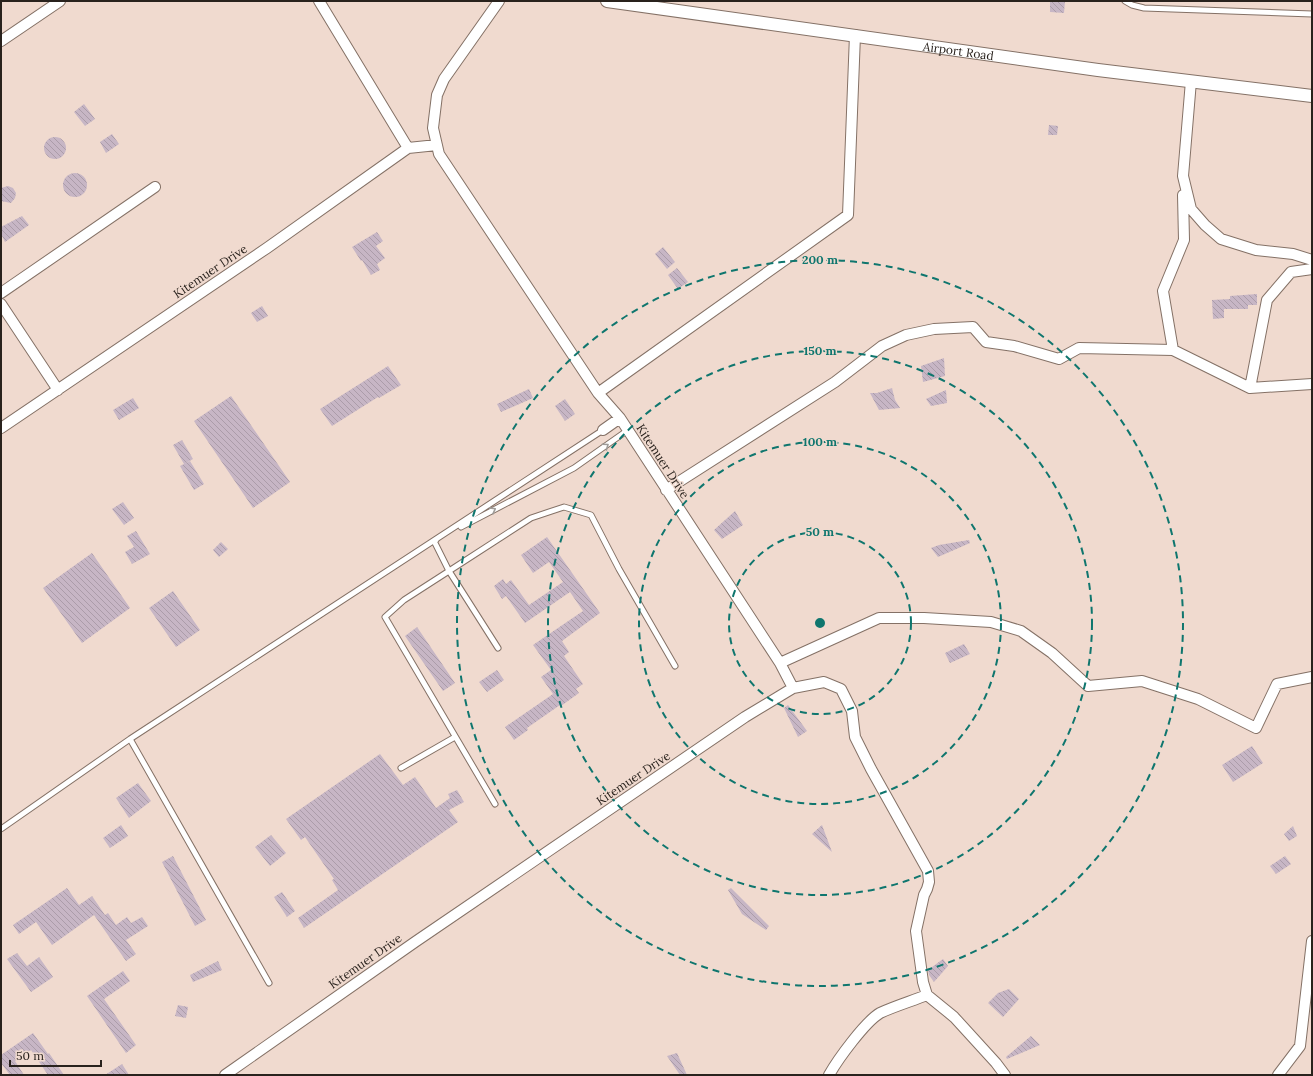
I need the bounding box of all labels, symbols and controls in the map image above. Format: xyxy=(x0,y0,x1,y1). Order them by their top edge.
street label: Airport Road xyxy=(921,38,995,63)
street label: Kitemuer Drive xyxy=(170,241,250,301)
text: 200 m xyxy=(802,252,838,267)
text: 150 m xyxy=(803,343,837,358)
street label: Kitemuer Drive xyxy=(633,421,693,501)
text: 100 m xyxy=(803,434,837,449)
one-way arrow xyxy=(601,443,608,450)
one-way arrow xyxy=(489,507,496,515)
text: 50 m xyxy=(806,524,834,539)
centre of rings xyxy=(813,616,827,630)
street label: Kitemuer Drive xyxy=(593,748,673,808)
street label: Kitemuer Drive xyxy=(326,930,405,992)
scale bar xyxy=(10,1042,101,1068)
text: 50 m xyxy=(16,1048,44,1063)

